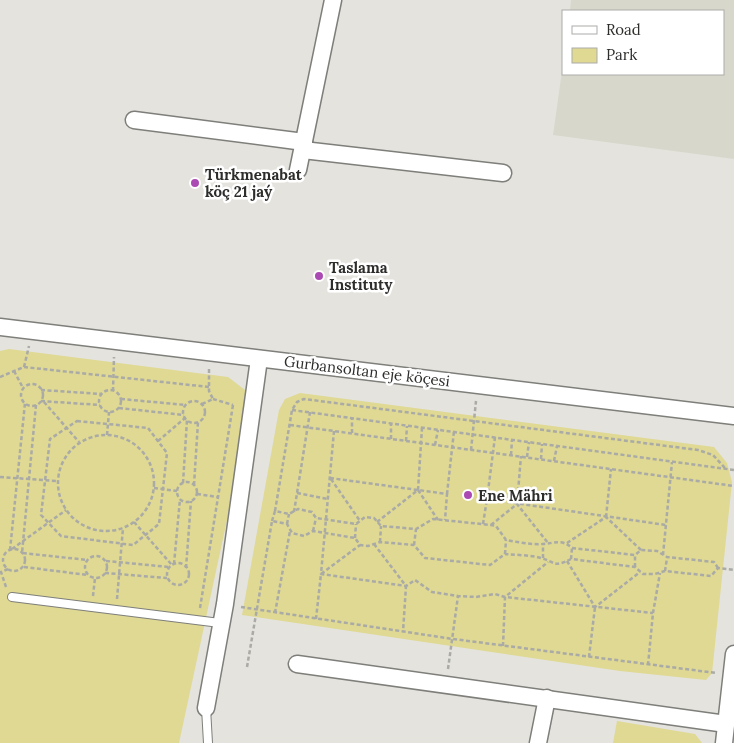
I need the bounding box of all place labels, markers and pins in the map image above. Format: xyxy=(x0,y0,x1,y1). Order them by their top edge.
place label: Türkmenabat köç 21 jaý xyxy=(205,165,303,201)
marker: Türkmenabat köç 21 jaý xyxy=(189,177,201,189)
place label: Taslama Instituty xyxy=(329,258,393,294)
marker: Taslama Instituty xyxy=(313,270,325,282)
place label: Ene Mähri xyxy=(478,486,553,505)
marker: Ene Mähri xyxy=(462,489,474,501)

